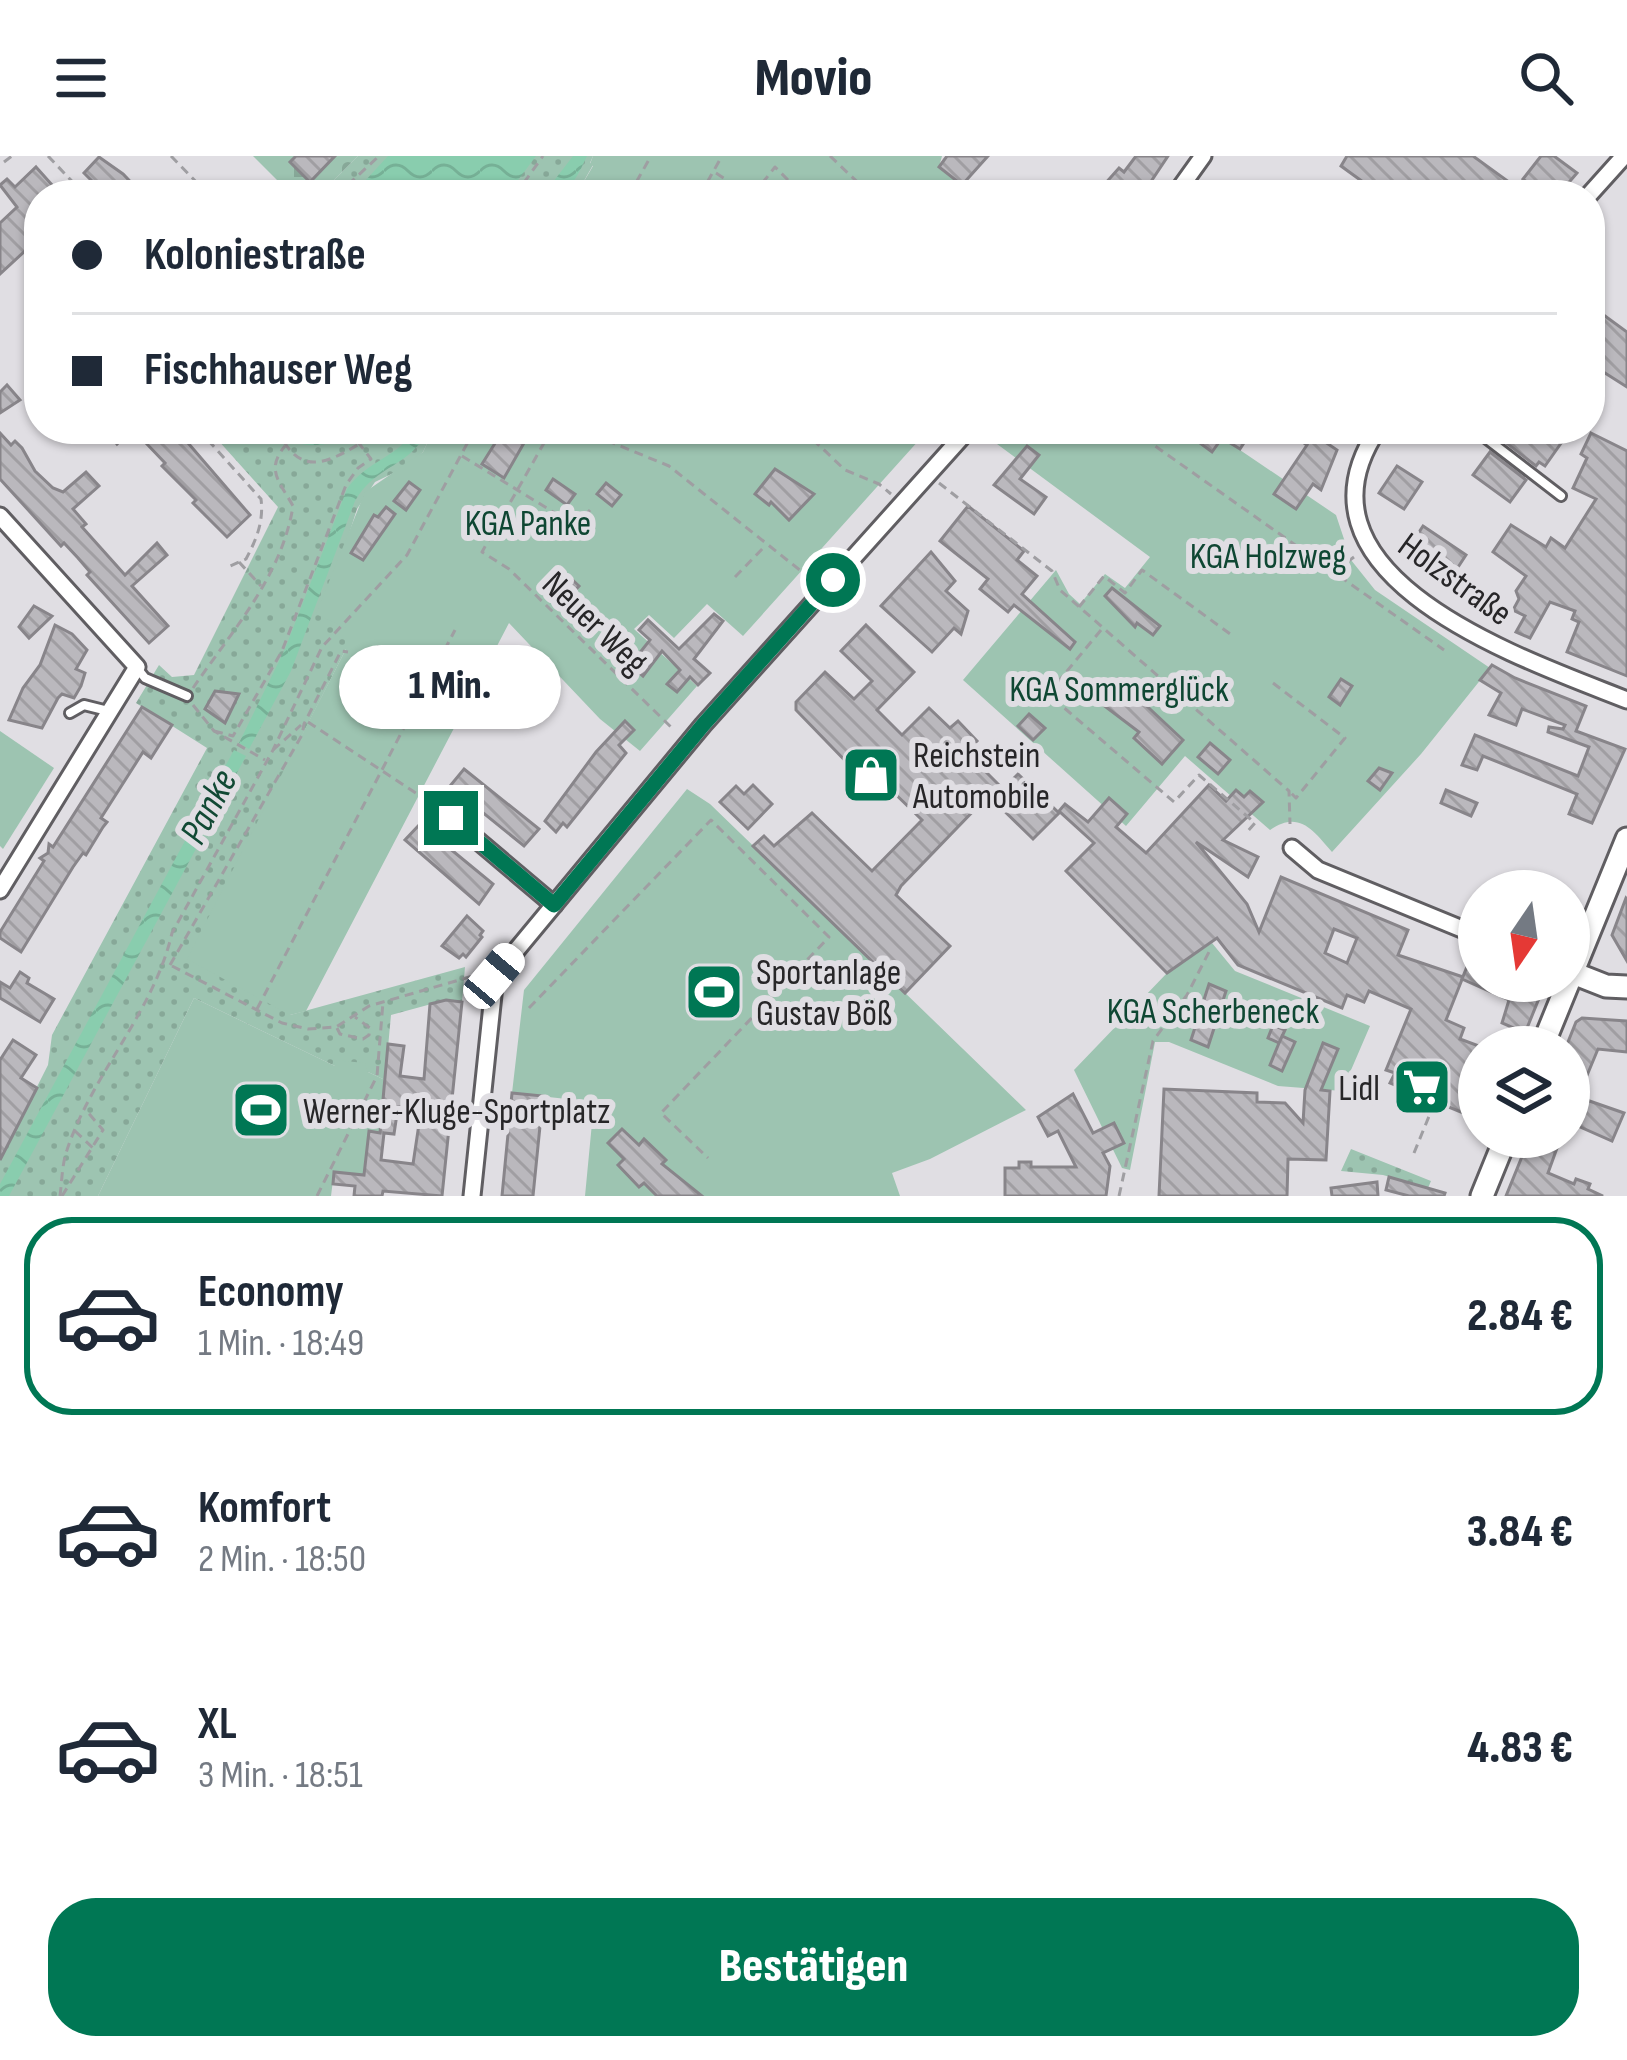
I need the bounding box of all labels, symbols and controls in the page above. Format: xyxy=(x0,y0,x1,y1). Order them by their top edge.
icon: menu xyxy=(48,45,114,111)
icon: search xyxy=(1513,45,1579,111)
text: Movio xyxy=(755,46,872,111)
text: Koloniestraße xyxy=(144,228,366,283)
text: Fischhauser Weg xyxy=(144,343,412,398)
park label: KGA Panke xyxy=(465,503,591,546)
street label: Holzstraße xyxy=(1389,524,1520,636)
park label: KGA Holzweg xyxy=(1190,536,1346,579)
route start xyxy=(806,553,860,607)
street label: Neuer Weg xyxy=(533,563,656,684)
callout: 1 Min. xyxy=(340,644,562,728)
text: 1 Min. xyxy=(409,663,491,710)
park label: KGA Sommerglück xyxy=(1009,669,1229,712)
place label: Reichstein Automobile xyxy=(912,735,1050,819)
shop icon: Reichstein Automobile xyxy=(840,744,902,806)
water label: Panke xyxy=(170,762,248,852)
route end xyxy=(424,791,478,845)
north arrow xyxy=(1458,870,1590,1002)
map controls xyxy=(1458,870,1590,1158)
car xyxy=(457,937,531,1015)
place label: Sportanlage Gustav Böß xyxy=(756,952,901,1036)
sports icon: Sportanlage Gustav Böß xyxy=(683,961,745,1023)
park label: KGA Scherbeneck xyxy=(1107,991,1319,1034)
button: layers xyxy=(1458,1026,1590,1158)
supermarket icon: Lidl xyxy=(1391,1056,1453,1118)
place label: Lidl xyxy=(1338,1068,1380,1111)
sports icon: Werner-Kluge-Sportplatz xyxy=(230,1079,292,1141)
place label: Werner-Kluge-Sportplatz xyxy=(303,1091,610,1134)
icon: car xyxy=(54,1262,162,1370)
text: Economy xyxy=(198,1265,344,1320)
text: 2.84 € xyxy=(1467,1289,1573,1344)
text: 1 Min. · 18:49 xyxy=(198,1320,364,1367)
icon: car xyxy=(54,1478,162,1586)
text: Komfort xyxy=(198,1481,331,1536)
text: 3.84 € xyxy=(1467,1505,1573,1560)
text: 2 Min. · 18:50 xyxy=(198,1536,366,1583)
icon: car xyxy=(54,1694,162,1802)
text: XL xyxy=(198,1697,237,1752)
text: 4.83 € xyxy=(1467,1721,1573,1776)
text: 3 Min. · 18:51 xyxy=(198,1752,363,1799)
button: Bestätigen xyxy=(48,1898,1579,2036)

